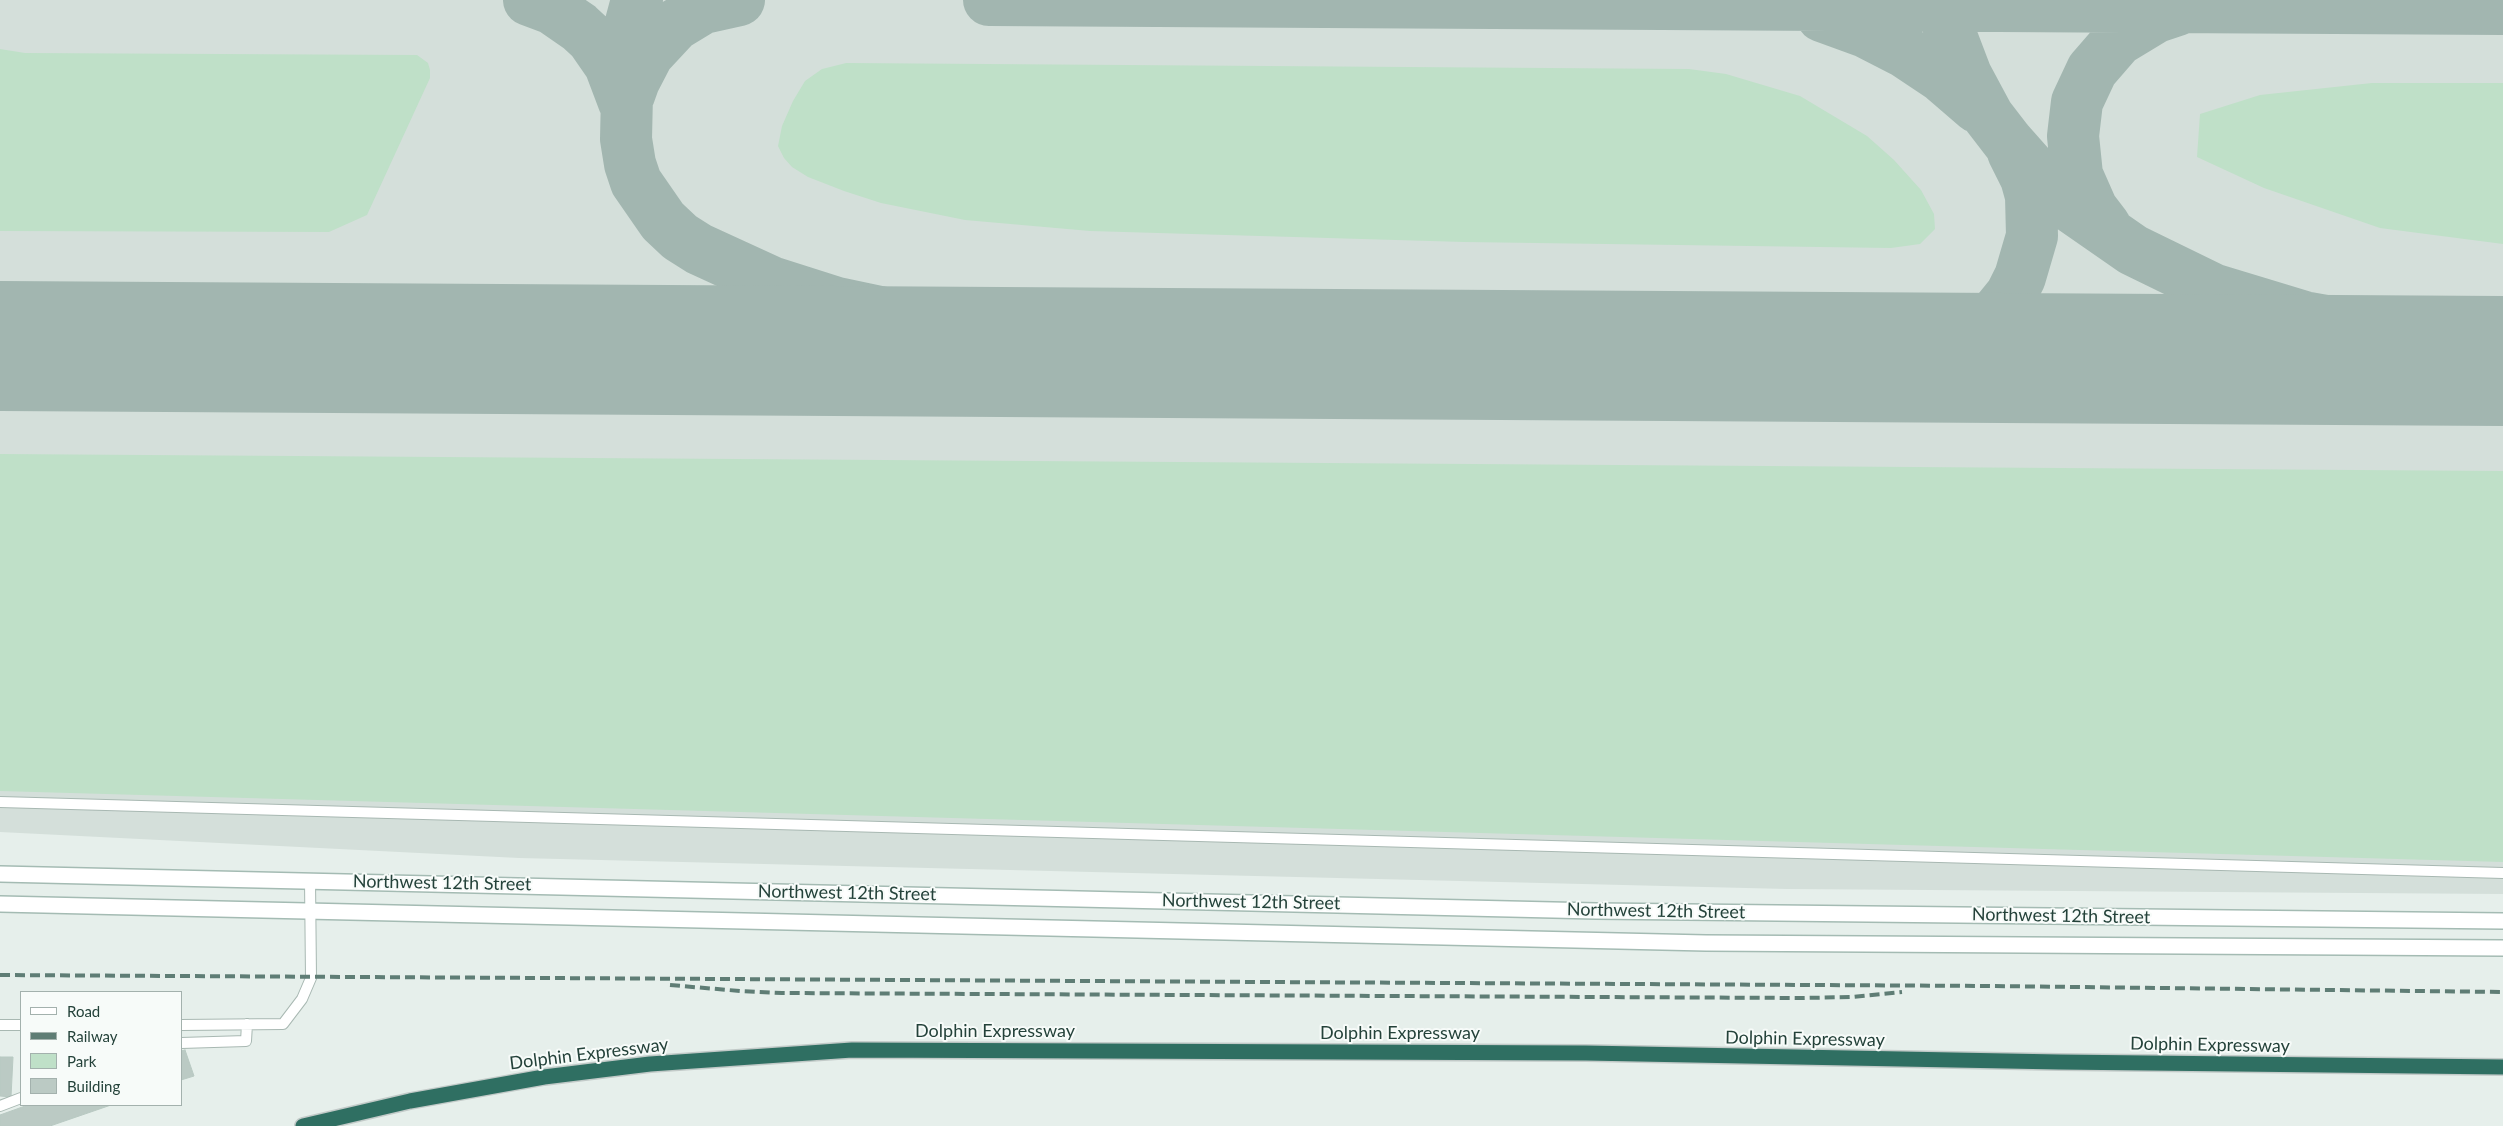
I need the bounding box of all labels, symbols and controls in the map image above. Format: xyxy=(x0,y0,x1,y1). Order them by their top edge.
street label: Northwest 12th Street xyxy=(353,871,531,895)
street label: Northwest 12th Street xyxy=(758,881,936,905)
street label: Northwest 12th Street xyxy=(1162,890,1340,914)
street label: Northwest 12th Street xyxy=(1567,899,1745,923)
street label: Northwest 12th Street xyxy=(1972,904,2150,928)
legend xyxy=(20,991,182,1106)
text: Road xyxy=(67,1002,100,1020)
street label: Dolphin Expressway xyxy=(915,1020,1075,1042)
street label: Dolphin Expressway xyxy=(1320,1022,1480,1044)
text: Railway xyxy=(67,1027,118,1045)
street label: Dolphin Expressway xyxy=(1725,1027,1885,1051)
street label: Dolphin Expressway xyxy=(2130,1033,2290,1057)
street label: Dolphin Expressway xyxy=(508,1034,670,1074)
text: Park xyxy=(67,1052,96,1070)
text: Building xyxy=(67,1077,120,1095)

